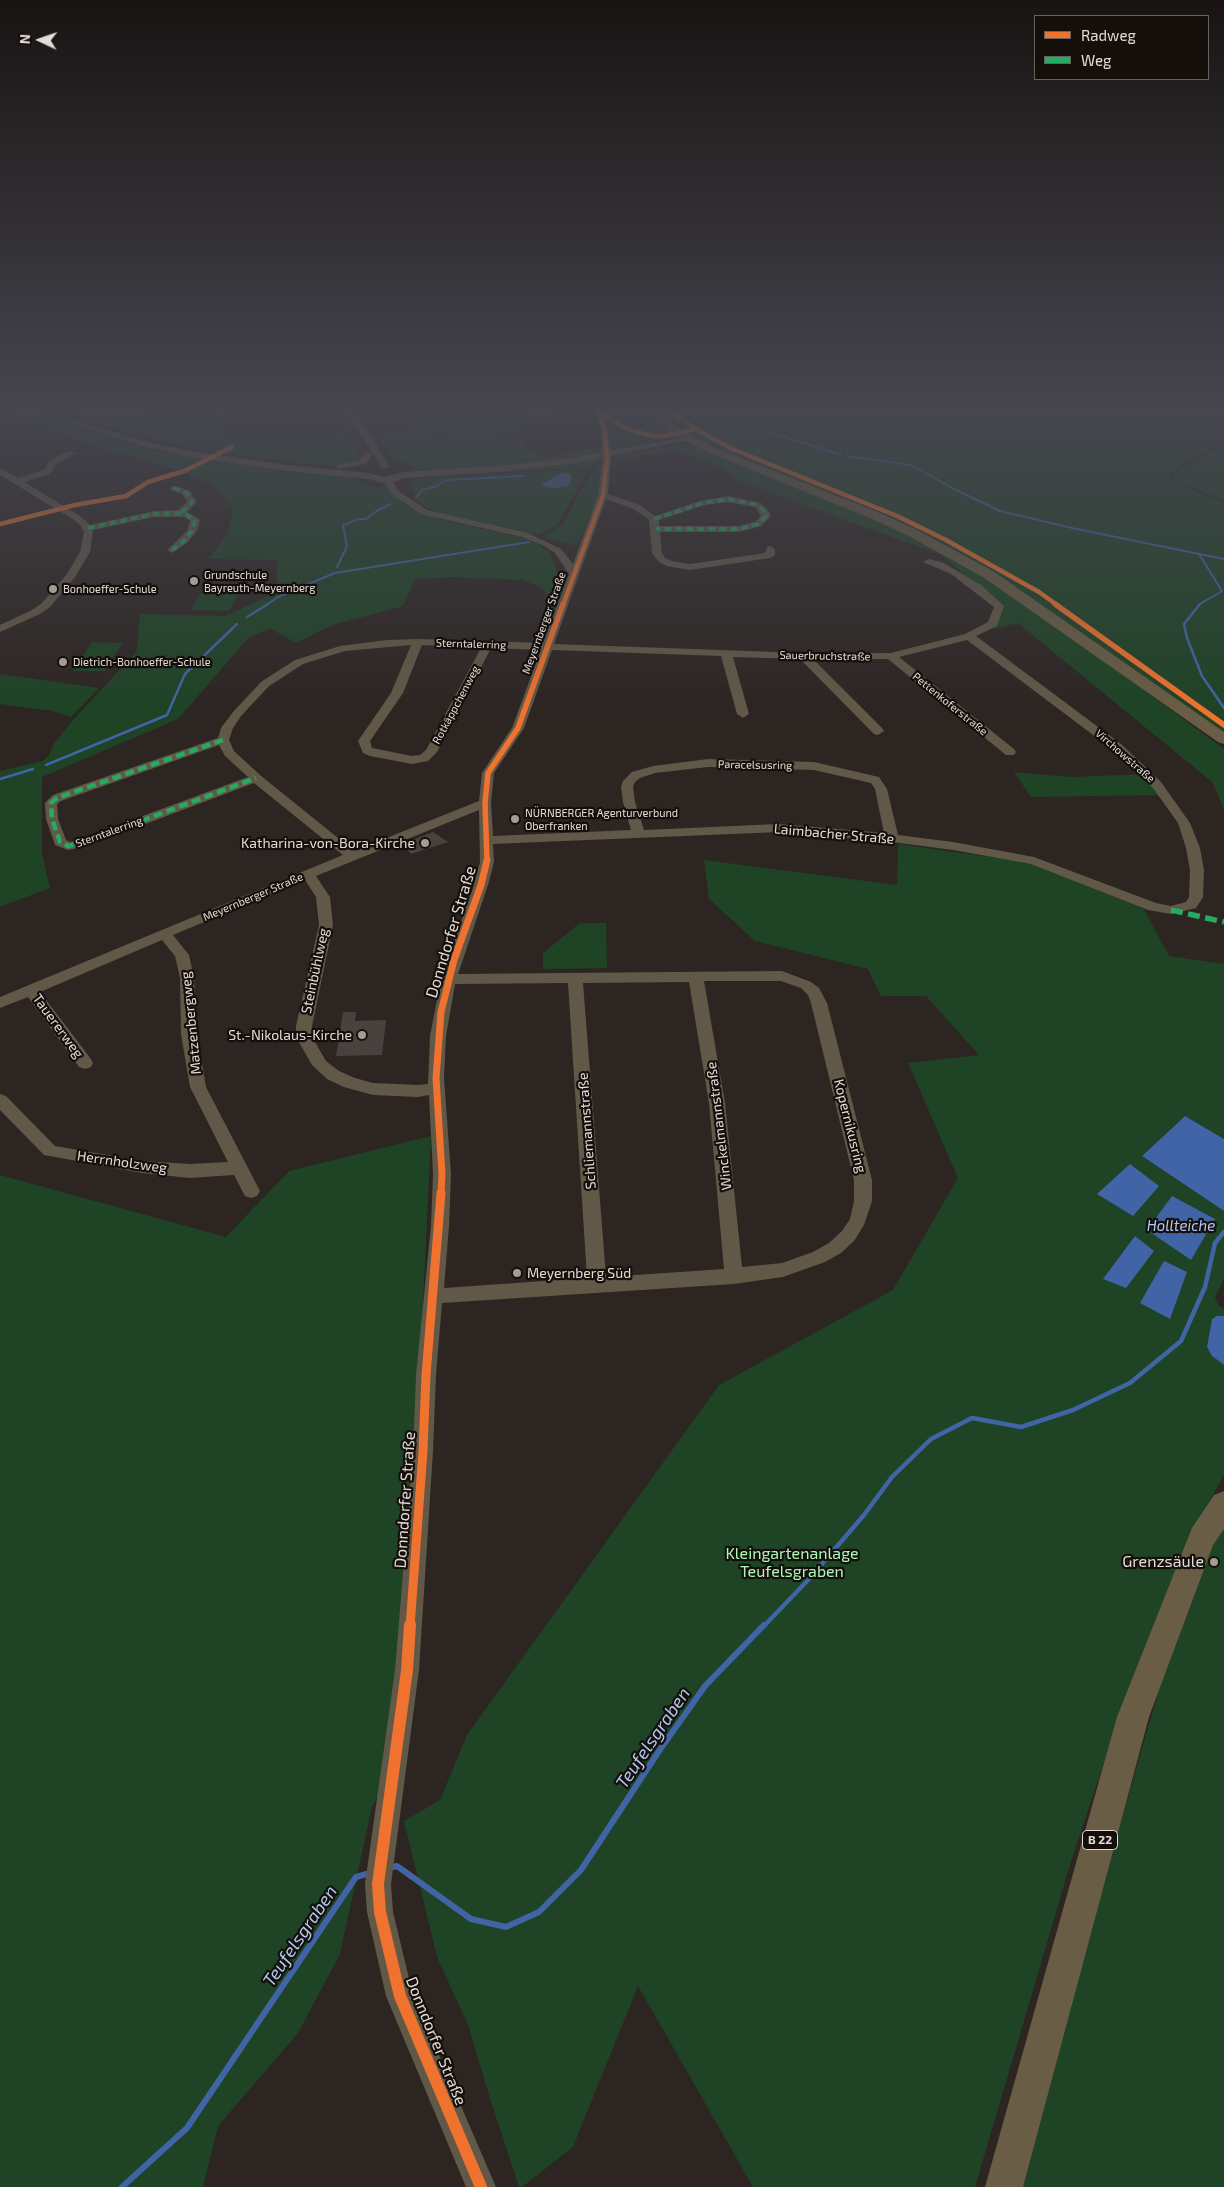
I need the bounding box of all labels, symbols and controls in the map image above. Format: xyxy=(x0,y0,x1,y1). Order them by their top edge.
north arrow xyxy=(15,15,65,65)
legend xyxy=(1034,15,1209,80)
text: Radweg xyxy=(1081,26,1136,44)
text: N xyxy=(16,34,33,45)
text: Weg xyxy=(1081,51,1111,69)
place label: Grundschule Bayreuth-Meyernberg xyxy=(204,568,315,594)
street label: Meyernberger Straße xyxy=(519,570,569,676)
marker: Grundschule Bayreuth-Meyernberg xyxy=(188,575,200,587)
place label: Bonhoeffer-Schule xyxy=(63,582,157,596)
marker: Bonhoeffer-Schule xyxy=(47,583,59,595)
street label: Sterntalerring xyxy=(436,636,506,652)
street label: Sauerbruchstraße xyxy=(779,649,871,663)
place label: Dietrich-Bonhoeffer-Schule xyxy=(73,655,211,669)
marker: Dietrich-Bonhoeffer-Schule xyxy=(57,656,69,668)
street label: Rotkäppchenweg xyxy=(430,664,482,746)
street label: Pettenkoferstraße xyxy=(910,670,990,738)
street label: Virchowstraße xyxy=(1093,727,1157,785)
street label: Paracelsusring xyxy=(718,758,792,772)
place label: NÜRNBERGER Agenturverbund Oberfranken xyxy=(525,806,678,832)
marker: NÜRNBERGER Agenturverbund Oberfranken xyxy=(509,813,521,825)
street label: Sterntalerring xyxy=(74,814,144,850)
street label: Laimbacher Straße xyxy=(773,820,895,848)
place label: Katharina-von-Bora-Kirche xyxy=(241,835,415,851)
marker: Katharina-von-Bora-Kirche xyxy=(419,837,431,849)
street label: Donndorfer Straße xyxy=(422,864,480,1000)
street label: Meyernberger Straße xyxy=(201,870,305,924)
street label: Steinbühlweg xyxy=(298,927,332,1015)
street label: Matzenbergweg xyxy=(177,971,205,1075)
street label: Tauererweg xyxy=(29,991,87,1061)
place label: St.-Nikolaus-Kirche xyxy=(228,1027,352,1043)
marker: St.-Nikolaus-Kirche xyxy=(356,1029,368,1041)
street label: Winckelmannstraße xyxy=(703,1061,735,1191)
street label: Schliemannstraße xyxy=(575,1072,599,1190)
street label: Kopernikusring xyxy=(830,1077,870,1175)
street label: Herrnholzweg xyxy=(76,1147,168,1177)
water label: Hollteiche xyxy=(1147,1217,1215,1235)
place label: Meyernberg Süd xyxy=(527,1265,631,1281)
marker: Meyernberg Süd xyxy=(511,1267,523,1279)
street label: Donndorfer Straße xyxy=(391,1431,419,1569)
park label: Kleingartenanlage Teufelsgraben xyxy=(725,1544,859,1582)
place label: Grenzsäule xyxy=(1122,1552,1204,1572)
marker: Grenzsäule xyxy=(1208,1556,1220,1568)
water label: Teufelsgraben xyxy=(611,1683,695,1793)
road number: B 22 xyxy=(1082,1830,1118,1850)
water label: Teufelsgraben xyxy=(258,1881,342,1991)
street label: Donndorfer Straße xyxy=(401,1974,471,2108)

